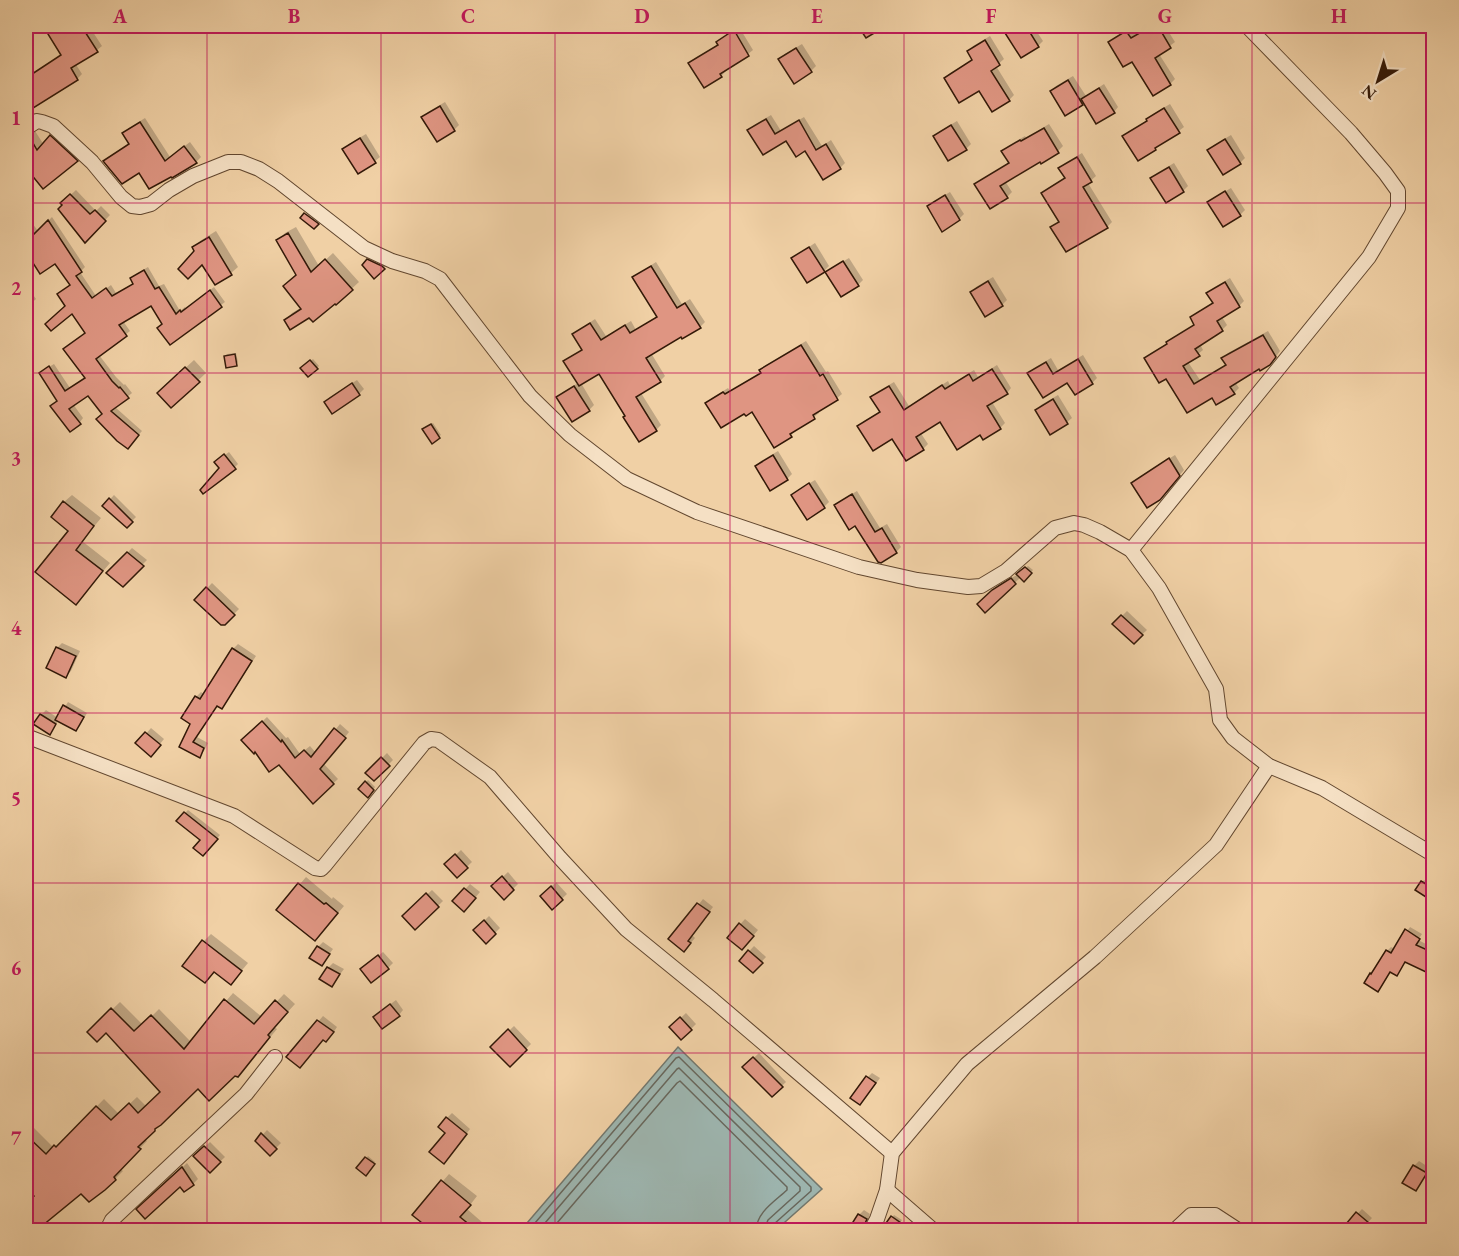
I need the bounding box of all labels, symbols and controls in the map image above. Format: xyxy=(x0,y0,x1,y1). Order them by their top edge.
text: A xyxy=(112,3,128,29)
text: B xyxy=(288,3,300,29)
text: C xyxy=(461,3,475,29)
text: D xyxy=(634,3,650,29)
text: E xyxy=(811,3,823,29)
text: F xyxy=(986,3,997,29)
text: G xyxy=(1158,3,1172,29)
text: H xyxy=(1331,3,1347,29)
north arrow xyxy=(1348,51,1408,111)
text: N xyxy=(1357,80,1381,105)
text: 1 xyxy=(11,105,21,131)
text: 2 xyxy=(11,275,22,301)
text: 3 xyxy=(11,445,21,471)
text: 4 xyxy=(11,615,22,641)
text: 5 xyxy=(11,785,21,811)
text: 6 xyxy=(11,955,22,981)
text: 7 xyxy=(11,1125,22,1151)

